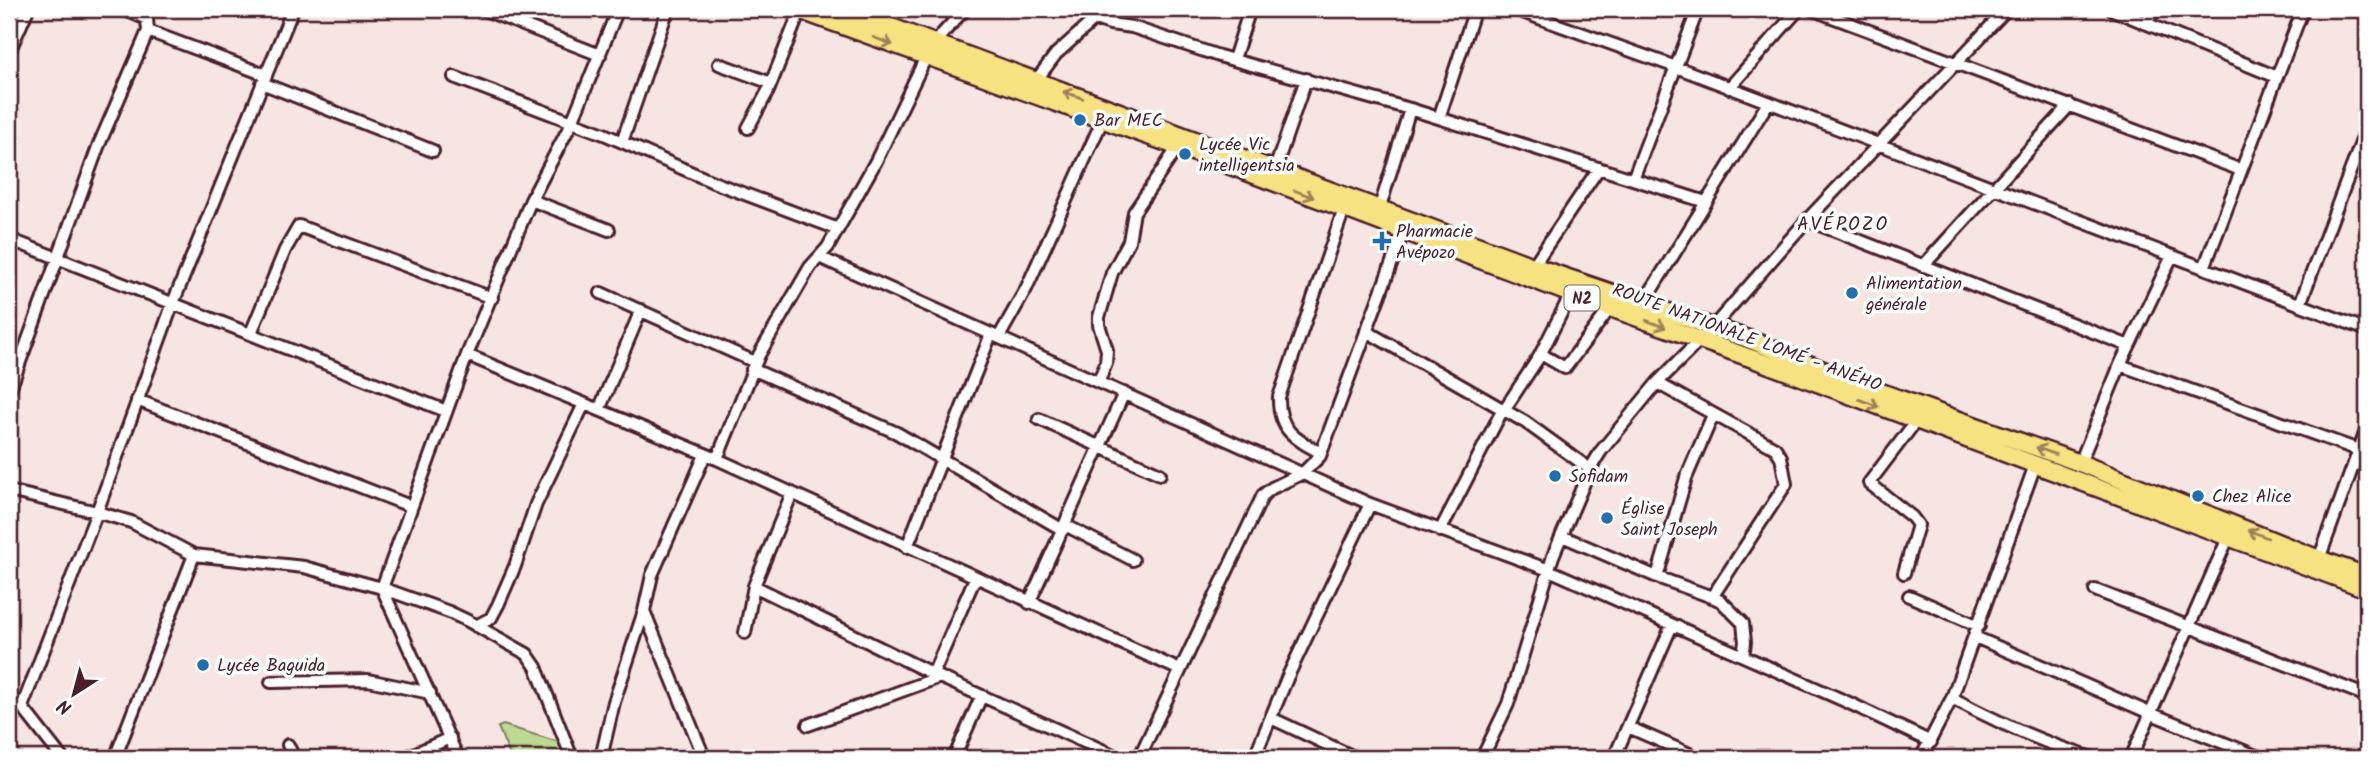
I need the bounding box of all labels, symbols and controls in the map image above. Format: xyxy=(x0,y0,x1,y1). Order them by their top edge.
one-way arrow xyxy=(872,36,894,48)
one-way arrow xyxy=(1063,88,1085,100)
place label: Bar MEC xyxy=(1094,107,1163,136)
marker: Bar MEC xyxy=(1072,112,1088,128)
place label: Lycée Vic intelligentsia xyxy=(1199,131,1295,181)
marker: Lycée Vic intelligentsia xyxy=(1177,146,1193,162)
one-way arrow xyxy=(1293,189,1315,202)
district label: AVÉPOZO xyxy=(1797,210,1889,240)
place label: Pharmacie Avépozo xyxy=(1396,218,1473,268)
marker: Pharmacie Avépozo xyxy=(1374,233,1390,249)
place label: Alimentation générale xyxy=(1865,270,1962,320)
street label: ROUTE NATIONALE LOMÉ - ANÉHO xyxy=(1608,276,1885,401)
marker: Alimentation générale xyxy=(1844,285,1860,301)
road number: N2 xyxy=(1564,286,1600,310)
one-way arrow xyxy=(1644,318,1666,331)
one-way arrow xyxy=(1857,398,1879,410)
one-way arrow xyxy=(2035,444,2057,457)
place label: Sofidam xyxy=(1569,463,1628,492)
marker: Sofidam xyxy=(1547,468,1563,484)
place label: Chez Alice xyxy=(2212,483,2291,512)
marker: Chez Alice xyxy=(2190,488,2206,504)
place label: Église Saint Joseph xyxy=(1621,495,1718,545)
marker: Église Saint Joseph xyxy=(1599,510,1615,526)
one-way arrow xyxy=(2247,527,2269,540)
place label: Lycée Baguida xyxy=(217,652,325,681)
marker: Lycée Baguida xyxy=(195,657,211,673)
north arrow xyxy=(38,658,108,728)
text: N xyxy=(52,690,79,722)

